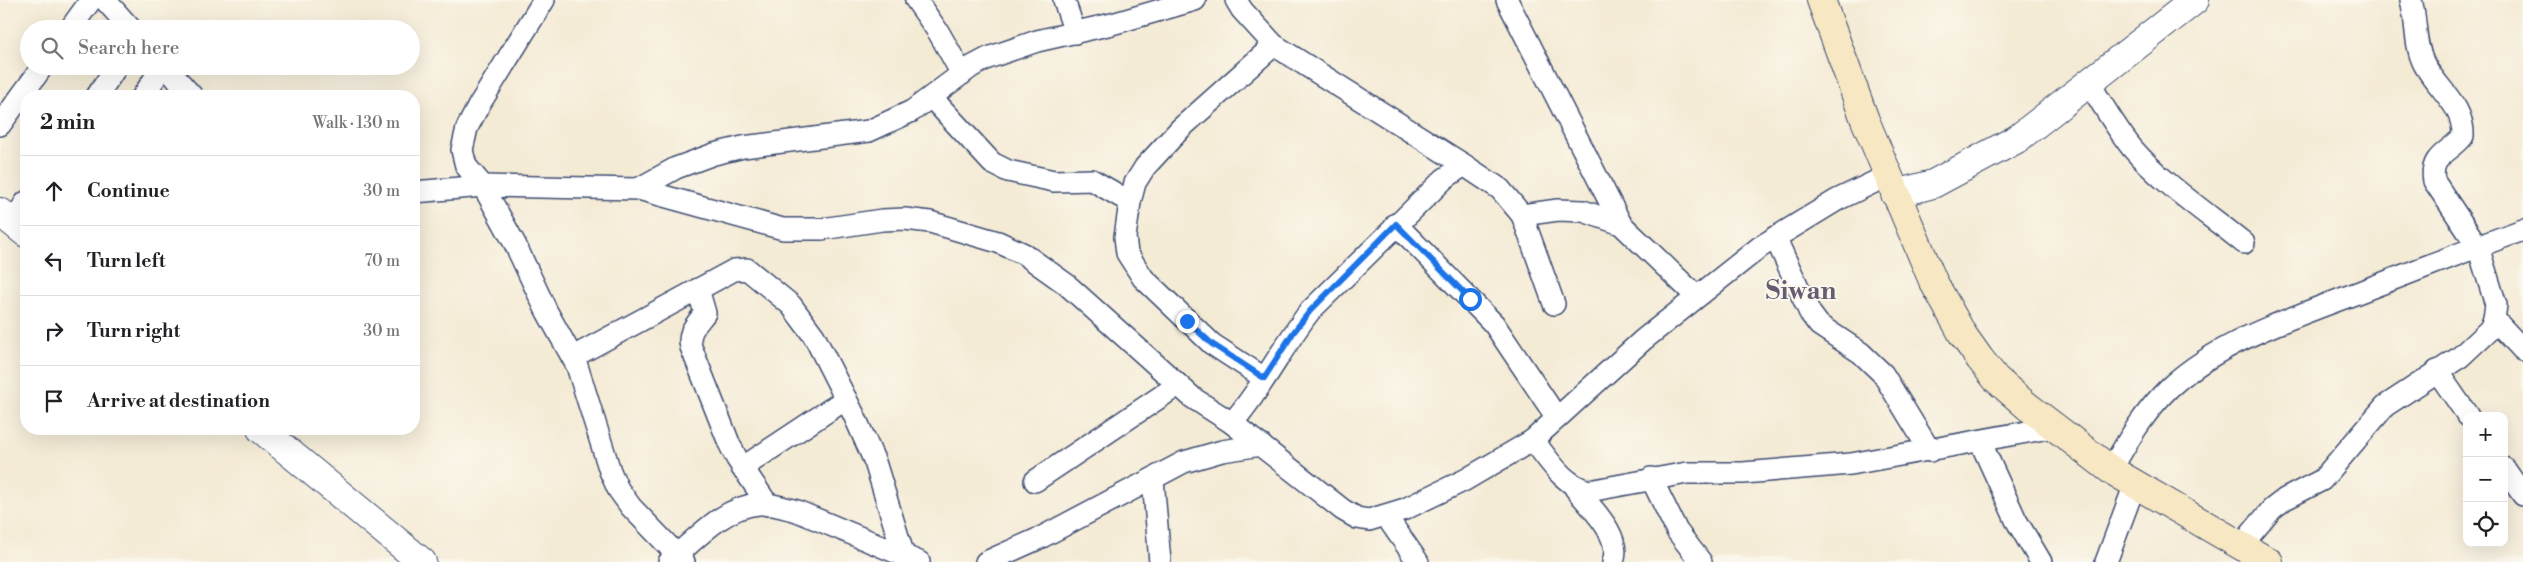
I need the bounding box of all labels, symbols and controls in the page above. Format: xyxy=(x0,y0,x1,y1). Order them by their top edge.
search box xyxy=(20,20,420,75)
icon: search xyxy=(38,34,66,62)
text: Search here xyxy=(78,36,179,60)
text: 2 min xyxy=(40,110,95,136)
text: Walk · 130 m xyxy=(312,113,400,133)
icon: ahead xyxy=(40,177,68,205)
text: Continue xyxy=(87,179,170,203)
text: 30 m xyxy=(363,181,400,201)
icon: left xyxy=(40,247,68,275)
text: Turn left xyxy=(87,249,166,273)
text: 70 m xyxy=(364,251,400,271)
district label: Siwan xyxy=(1765,275,1837,307)
route start xyxy=(1459,288,1482,311)
route end xyxy=(1176,310,1199,333)
icon: right xyxy=(40,317,68,345)
text: Turn right xyxy=(87,319,180,343)
text: 30 m xyxy=(363,321,400,341)
icon: arrive xyxy=(40,387,68,415)
text: Arrive at destination xyxy=(87,389,270,413)
map controls xyxy=(2463,412,2508,547)
button: + xyxy=(2463,412,2508,457)
button: − xyxy=(2463,457,2508,502)
button: locate xyxy=(2463,502,2508,547)

